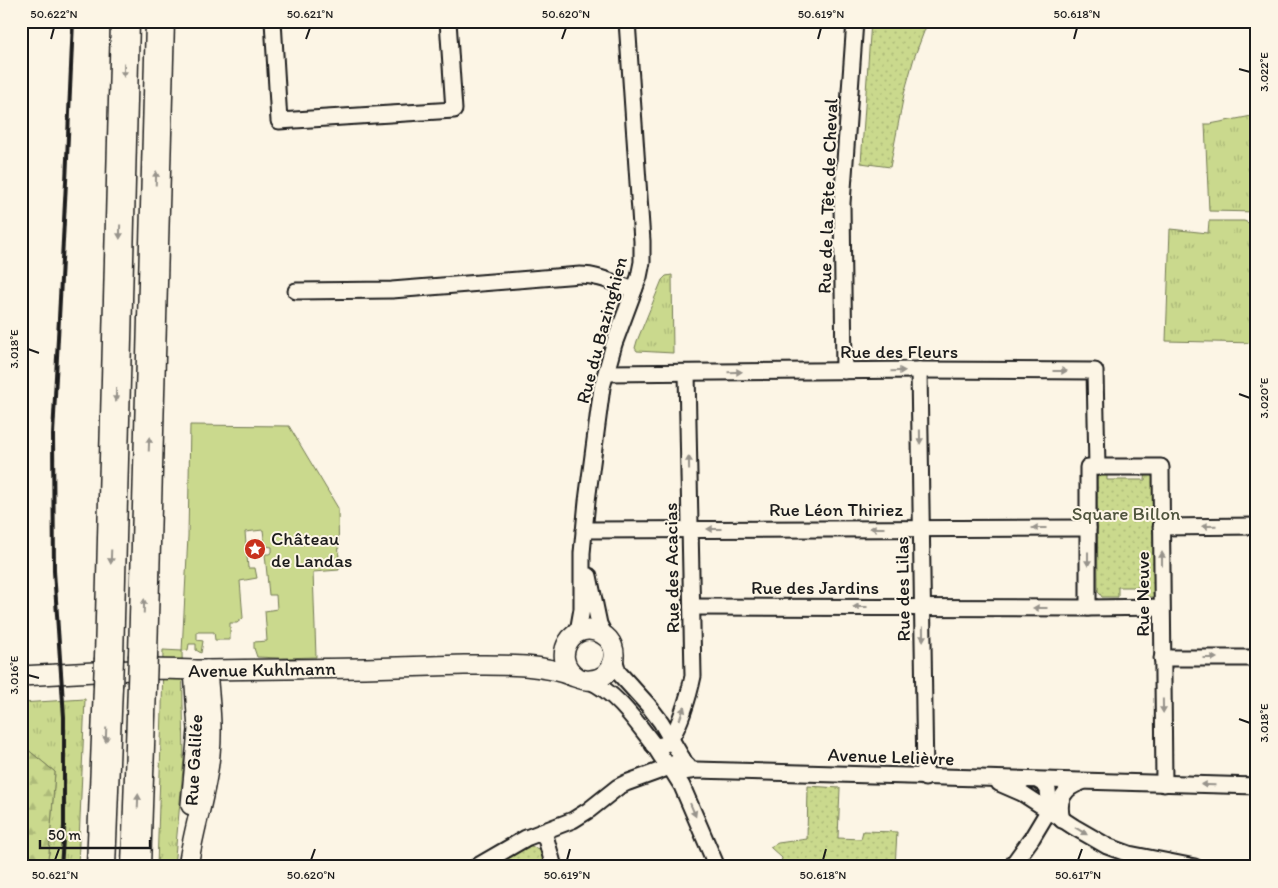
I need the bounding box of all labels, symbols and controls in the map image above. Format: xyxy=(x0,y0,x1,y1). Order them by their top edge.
text: 50.622°N xyxy=(30,7,78,21)
text: 50.621°N xyxy=(287,7,333,21)
text: 50.620°N xyxy=(542,7,590,21)
text: 50.619°N xyxy=(798,7,844,21)
text: 50.618°N xyxy=(1054,7,1100,21)
text: 3.022°E xyxy=(1257,52,1271,92)
one-way arrow xyxy=(119,62,127,78)
street label: Rue de la Tête de Cheval xyxy=(813,97,842,294)
one-way arrow xyxy=(152,170,160,186)
one-way arrow xyxy=(115,225,123,241)
street label: Rue du Bazinghien xyxy=(571,254,632,406)
text: 3.018°E xyxy=(7,329,21,369)
street label: Rue des Fleurs xyxy=(840,340,958,363)
one-way arrow xyxy=(890,367,906,375)
one-way arrow xyxy=(1053,367,1069,375)
one-way arrow xyxy=(728,368,744,376)
text: 3.020°E xyxy=(1257,377,1271,418)
one-way arrow xyxy=(111,387,119,403)
one-way arrow xyxy=(916,429,924,445)
one-way arrow xyxy=(145,436,153,452)
one-way arrow xyxy=(684,454,692,470)
street label: Rue Léon Thiriez xyxy=(769,498,903,521)
street label: Rue des Acacias xyxy=(659,502,684,634)
park label: Square Billon xyxy=(1072,502,1180,525)
one-way arrow xyxy=(1201,522,1217,530)
one-way arrow xyxy=(868,524,884,532)
one-way arrow xyxy=(1031,524,1047,532)
one-way arrow xyxy=(706,525,722,533)
place label: Château de Landas xyxy=(271,527,352,572)
street label: Rue des Lilas xyxy=(890,536,915,642)
place icon: Château de Landas xyxy=(243,537,267,561)
one-way arrow xyxy=(107,550,115,566)
one-way arrow xyxy=(1157,550,1165,566)
street label: Rue Neuve xyxy=(1131,551,1154,637)
one-way arrow xyxy=(1084,552,1092,568)
street label: Rue des Jardins xyxy=(751,576,879,599)
one-way arrow xyxy=(140,598,148,614)
one-way arrow xyxy=(851,603,867,611)
one-way arrow xyxy=(1031,604,1047,612)
one-way arrow xyxy=(919,626,927,642)
one-way arrow xyxy=(1202,654,1218,662)
text: 3.016°E xyxy=(7,655,21,694)
street label: Avenue Kuhlmann xyxy=(188,657,336,682)
one-way arrow xyxy=(1159,699,1167,715)
text: 3.018°E xyxy=(1257,703,1271,743)
one-way arrow xyxy=(679,705,686,720)
street label: Rue Galilée xyxy=(180,714,207,807)
one-way arrow xyxy=(102,727,110,743)
street label: Avenue Lelièvre xyxy=(827,743,955,770)
one-way arrow xyxy=(1200,781,1216,789)
one-way arrow xyxy=(135,792,143,808)
one-way arrow xyxy=(689,803,697,817)
scale bar xyxy=(40,818,150,850)
text: 50 m xyxy=(48,826,81,844)
one-way arrow xyxy=(1074,827,1087,836)
text: 50.621°N xyxy=(32,868,78,882)
text: 50.620°N xyxy=(287,868,335,882)
text: 50.619°N xyxy=(544,868,590,882)
text: 50.618°N xyxy=(800,868,846,882)
text: 50.617°N xyxy=(1055,868,1101,882)

